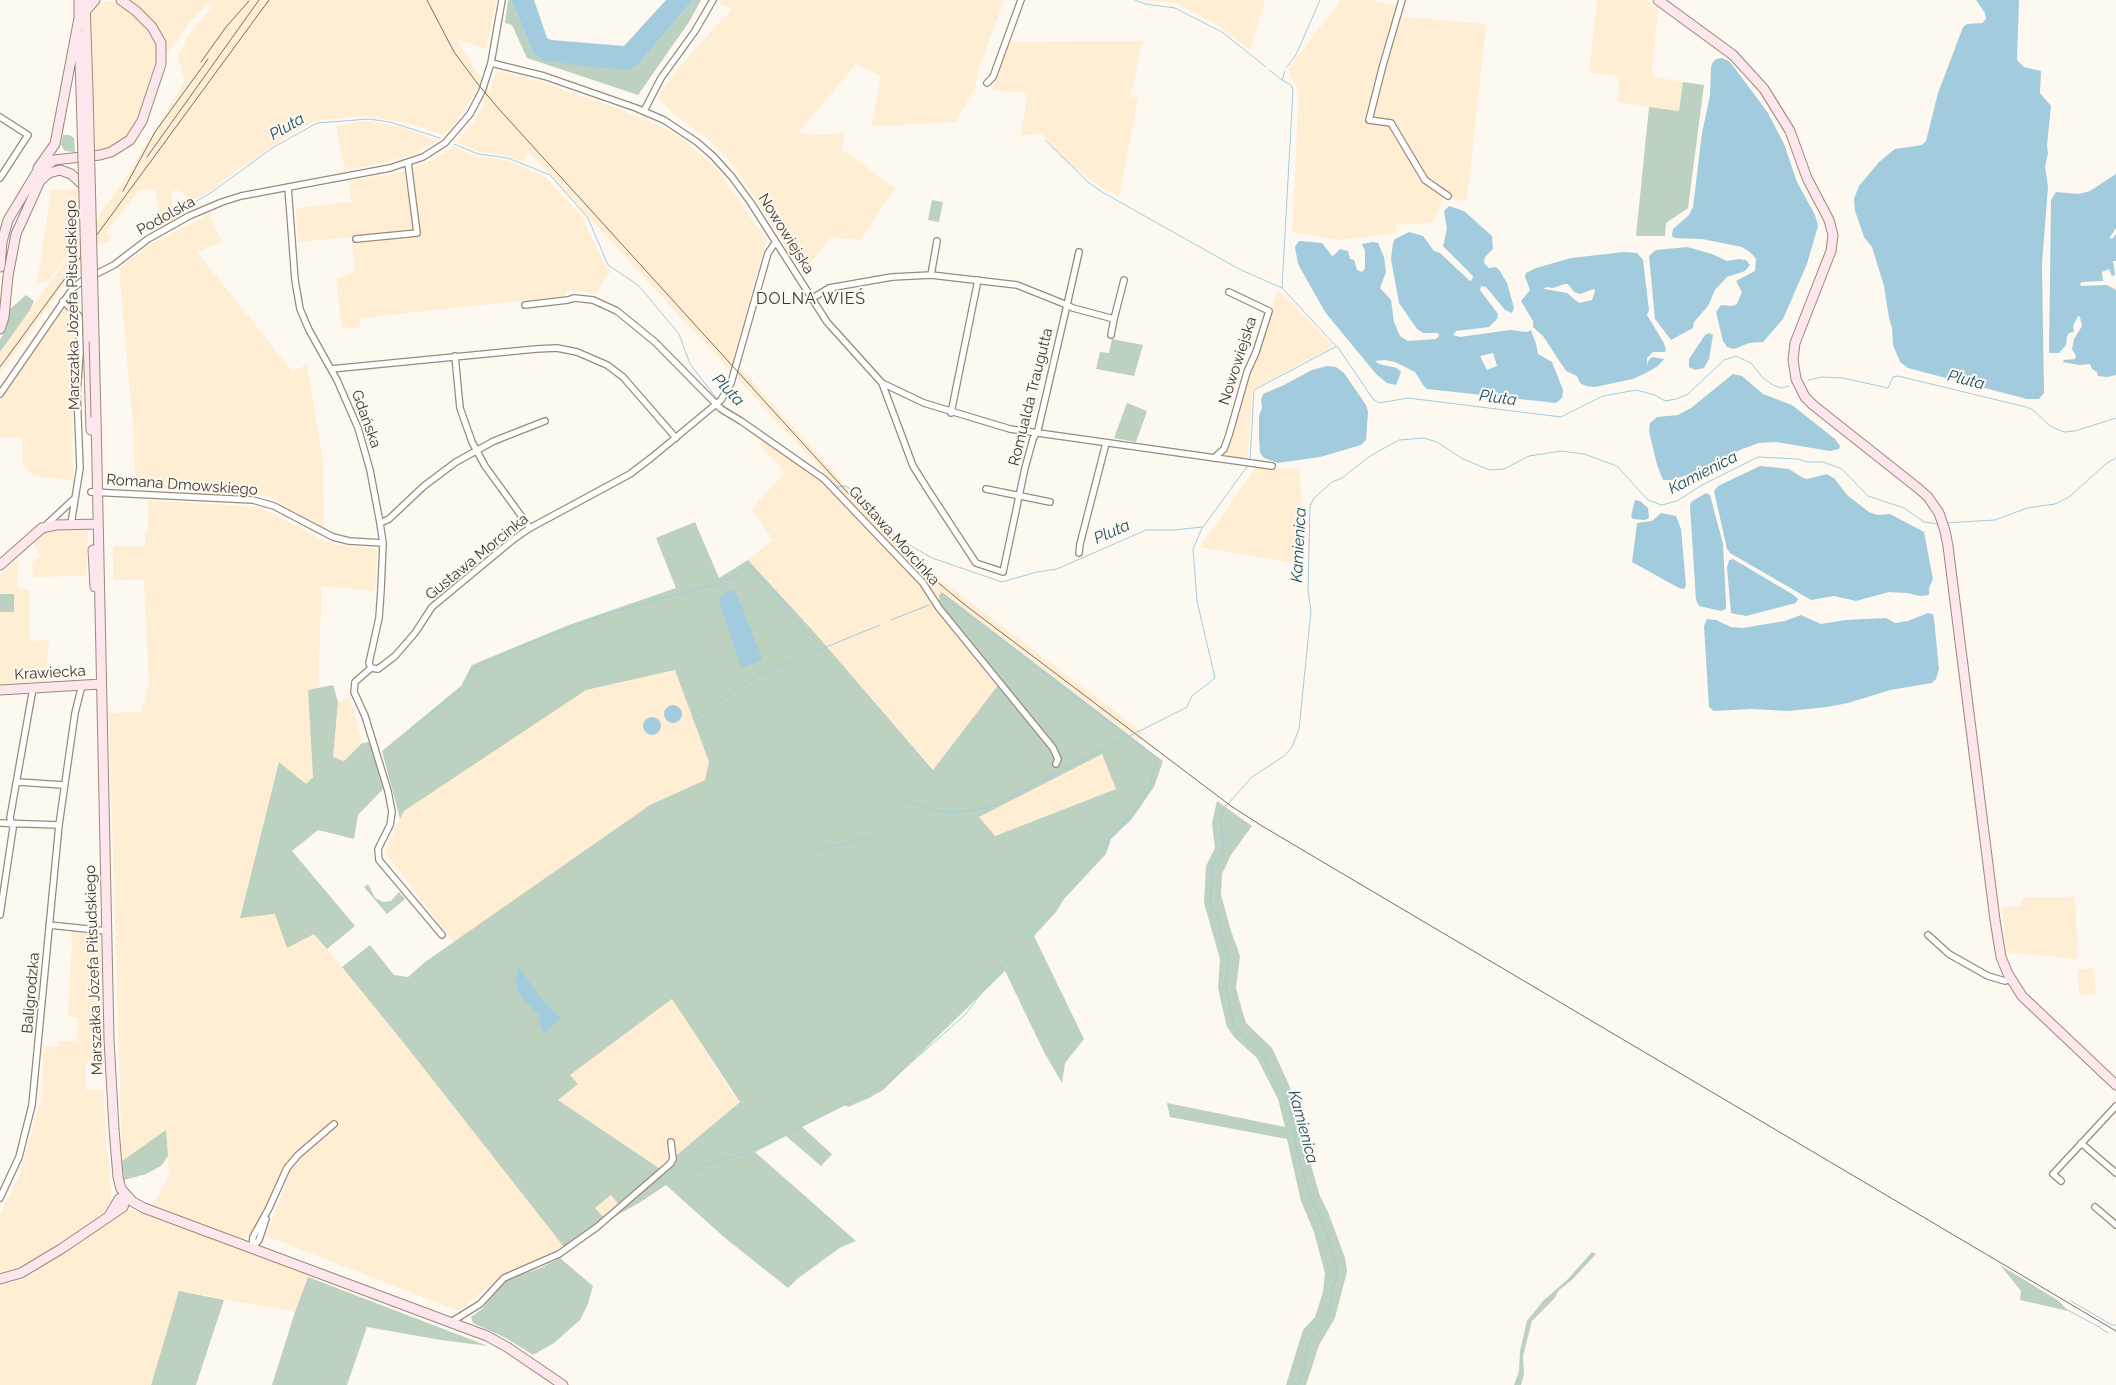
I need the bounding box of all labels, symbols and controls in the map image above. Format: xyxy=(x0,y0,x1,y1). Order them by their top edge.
water label: Pluta xyxy=(266,109,308,145)
street label: Nowowiejska xyxy=(754,190,818,278)
street label: Podolska xyxy=(134,193,198,239)
street label: Marszałka Józefa Piłsudskiego xyxy=(62,200,84,410)
district label: DOLNA WIEŚ xyxy=(755,289,867,309)
street label: Nowowiejska xyxy=(1215,315,1261,407)
street label: Romualda Traugutta xyxy=(1005,326,1057,468)
water label: Pluta xyxy=(1946,366,1986,394)
water label: Pluta xyxy=(708,370,748,410)
water label: Pluta xyxy=(1478,386,1518,410)
street label: Gdańska xyxy=(347,388,385,450)
water label: Kamienica xyxy=(1665,447,1741,499)
street label: Romana Dmowskiego xyxy=(106,471,258,499)
street label: Gustawa Morcinka xyxy=(845,483,943,589)
water label: Kamienica xyxy=(1287,507,1311,583)
street label: Gustawa Morcinka xyxy=(422,510,532,604)
water label: Pluta xyxy=(1091,516,1133,548)
street label: Krawiecka xyxy=(14,662,86,684)
street label: Marszałka Józefa Piłsudskiego xyxy=(81,865,107,1075)
street label: Baligrodzka xyxy=(18,952,44,1034)
water label: Kamienica xyxy=(1284,1088,1322,1166)

